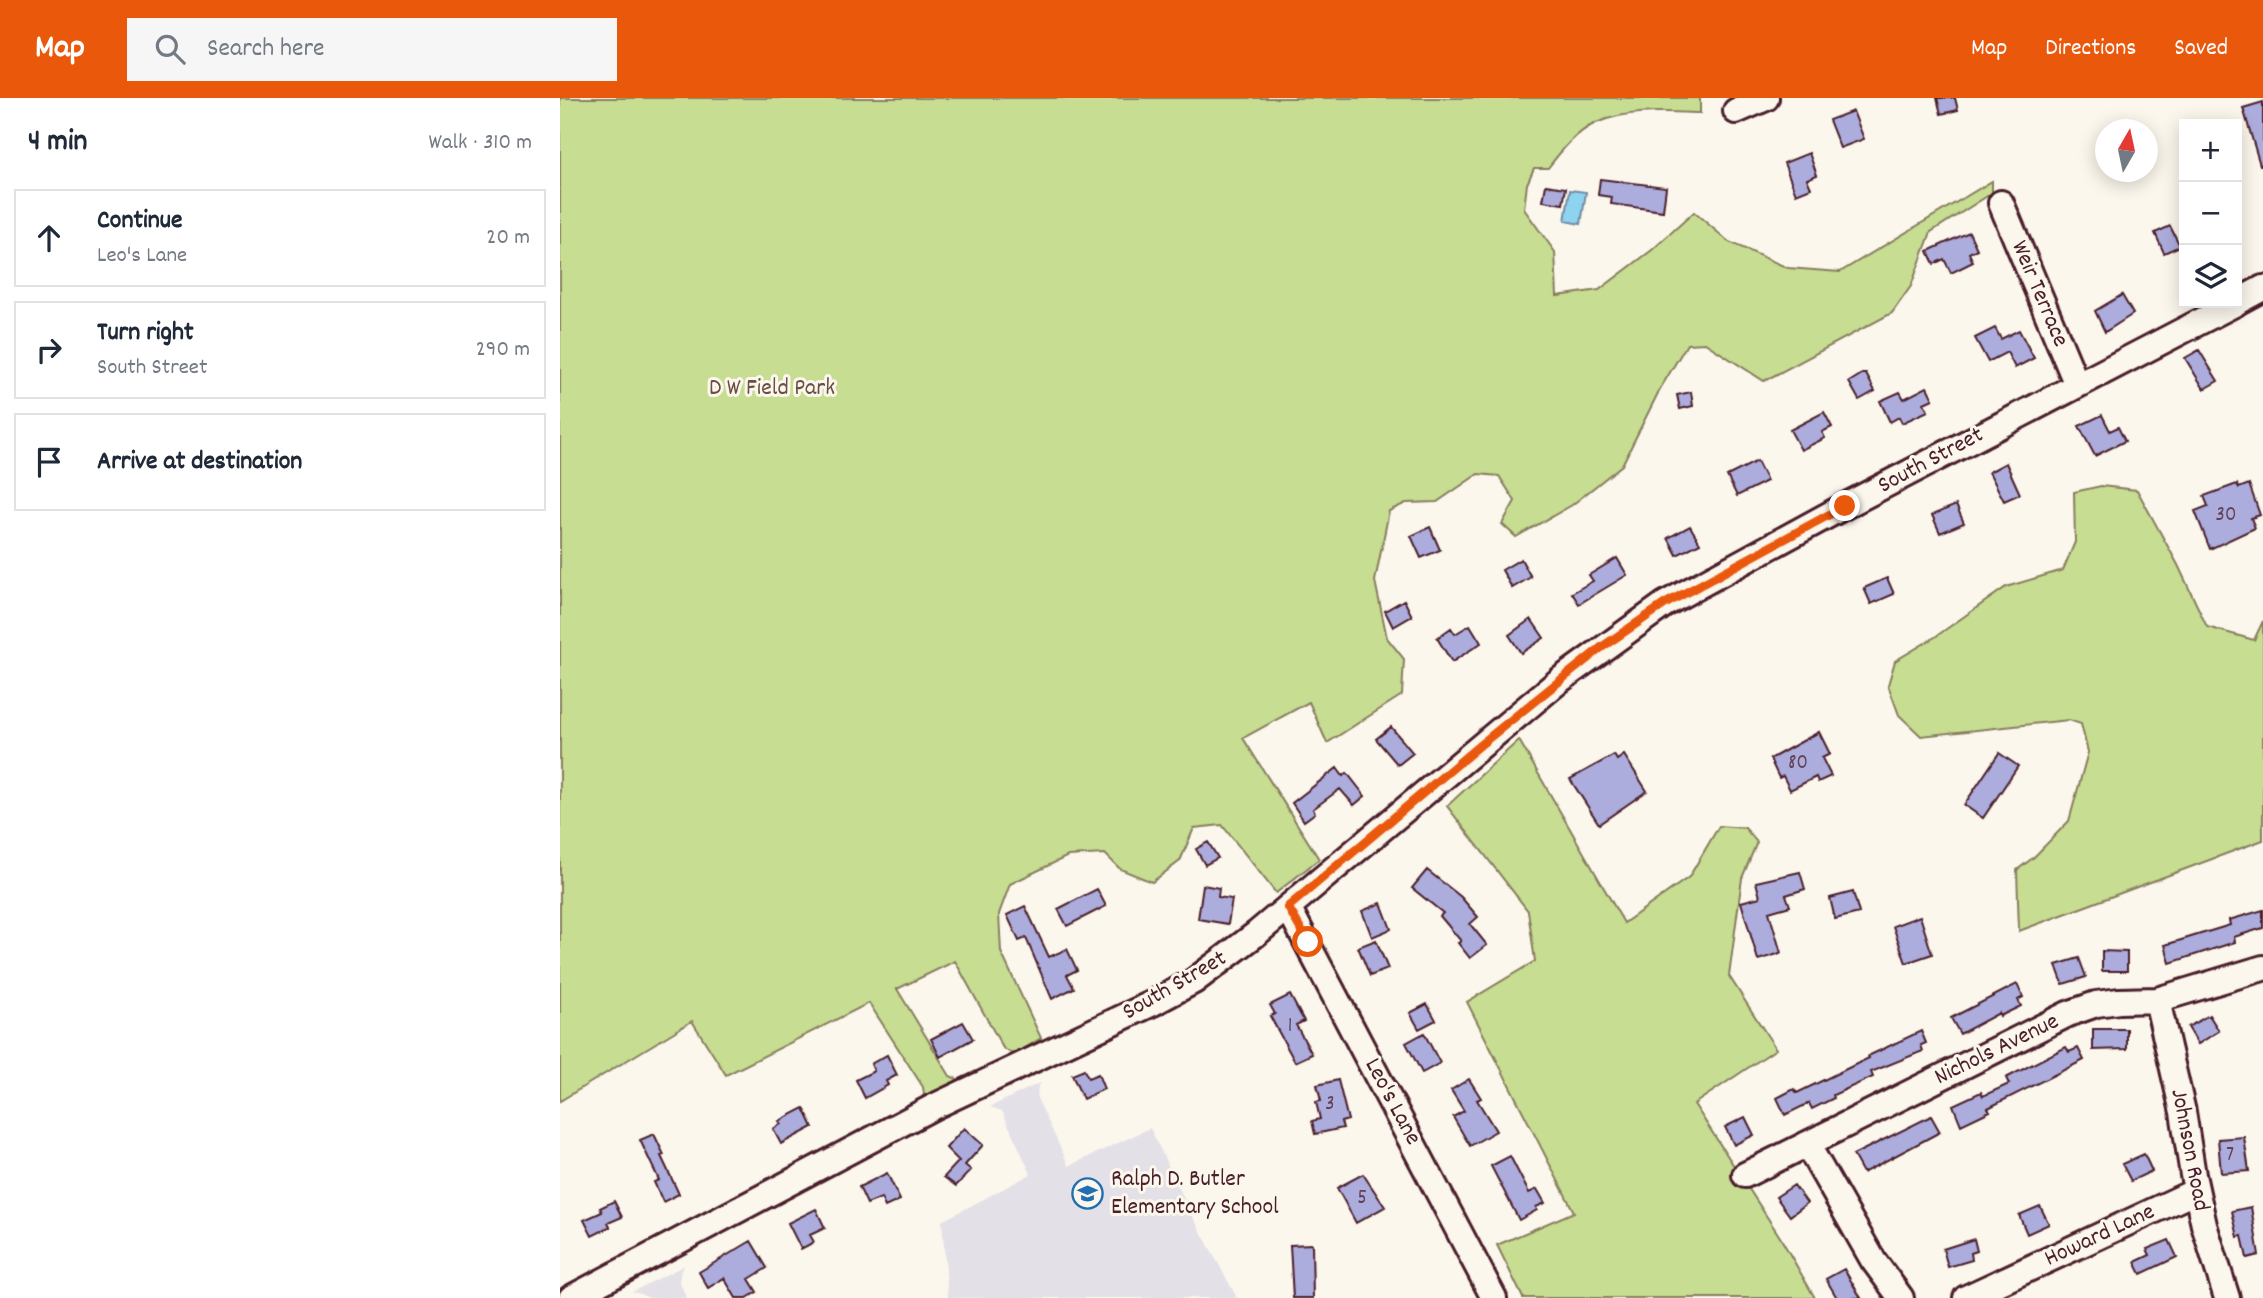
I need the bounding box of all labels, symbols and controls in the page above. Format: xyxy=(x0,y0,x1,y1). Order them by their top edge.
search box xyxy=(127,18,617,81)
text: Map xyxy=(35,26,85,73)
icon: search xyxy=(151,30,189,68)
text: Search here xyxy=(207,31,325,68)
text: Map xyxy=(1971,32,2007,66)
text: Directions xyxy=(2045,32,2136,66)
text: Saved xyxy=(2174,32,2228,66)
north arrow xyxy=(2095,119,2158,182)
map controls xyxy=(2179,119,2242,308)
button: + xyxy=(2179,119,2242,182)
text: 4 min xyxy=(28,122,87,165)
text: Walk · 310 m xyxy=(428,127,532,160)
button: − xyxy=(2179,182,2242,245)
text: Continue xyxy=(97,203,182,240)
icon: ahead xyxy=(30,219,68,257)
text: 20 m xyxy=(486,222,530,255)
street label: Weir Terrace xyxy=(2001,236,2077,352)
text: Leo's Lane xyxy=(97,240,187,273)
button: layers xyxy=(2179,245,2242,308)
text: Turn right xyxy=(97,315,194,352)
icon: right xyxy=(30,331,68,369)
text: 290 m xyxy=(476,334,530,367)
text: South Street xyxy=(97,352,207,385)
park label: D W Field Park xyxy=(709,372,835,406)
street label: South Street xyxy=(1872,419,1990,503)
icon: arrive xyxy=(30,443,68,481)
text: Arrive at destination xyxy=(97,444,302,481)
route end xyxy=(1829,490,1860,521)
house number: 30 xyxy=(2216,501,2236,531)
house number: 80 xyxy=(1788,749,1808,779)
route start xyxy=(1292,926,1323,957)
street label: South Street xyxy=(1117,942,1234,1030)
street label: Nichols Avenue xyxy=(1929,1005,2065,1095)
house number: 1 xyxy=(1288,1012,1292,1042)
street label: Leo's Lane xyxy=(1355,1052,1429,1152)
street label: Johnson Road xyxy=(2161,1086,2217,1214)
house number: 3 xyxy=(1325,1090,1335,1120)
house number: 7 xyxy=(2226,1141,2234,1171)
place label: Ralph D. Butler Elementary School xyxy=(1111,1163,1279,1225)
school or university icon: Ralph D. Butler Elementary School xyxy=(1071,1177,1105,1211)
house number: 5 xyxy=(1357,1184,1367,1214)
street label: Howard Lane xyxy=(2039,1196,2161,1276)

